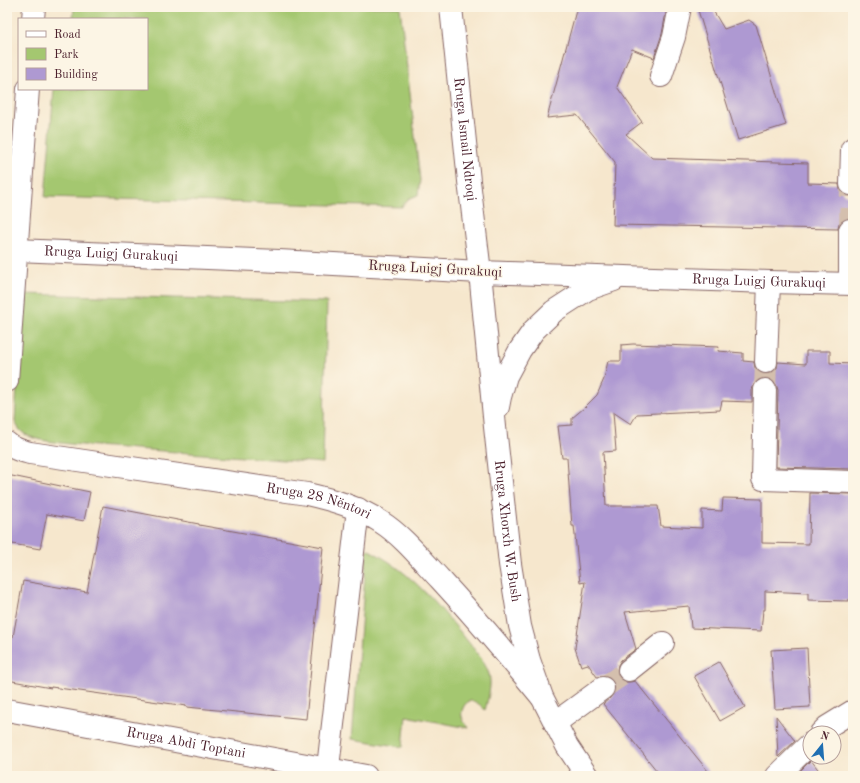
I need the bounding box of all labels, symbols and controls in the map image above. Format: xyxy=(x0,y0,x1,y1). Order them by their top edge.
legend xyxy=(18,18,148,90)
text: Road xyxy=(54,29,81,41)
text: Park xyxy=(54,49,79,61)
text: Building xyxy=(54,69,98,81)
street label: Rruga Ismail Ndroqi xyxy=(451,77,478,202)
street label: Rruga Luigj Gurakuqi xyxy=(44,244,178,264)
street label: Rruga Luigj Gurakuqi xyxy=(368,259,502,280)
street label: Rruga Luigj Gurakuqi xyxy=(692,272,826,290)
street label: Rruga Xhorxh W. Bush xyxy=(492,459,523,603)
street label: Rruga 28 Nëntori xyxy=(265,481,373,522)
street label: Rruga Abdi Toptani xyxy=(125,725,247,761)
north arrow xyxy=(802,725,842,765)
text: N xyxy=(819,730,831,744)

